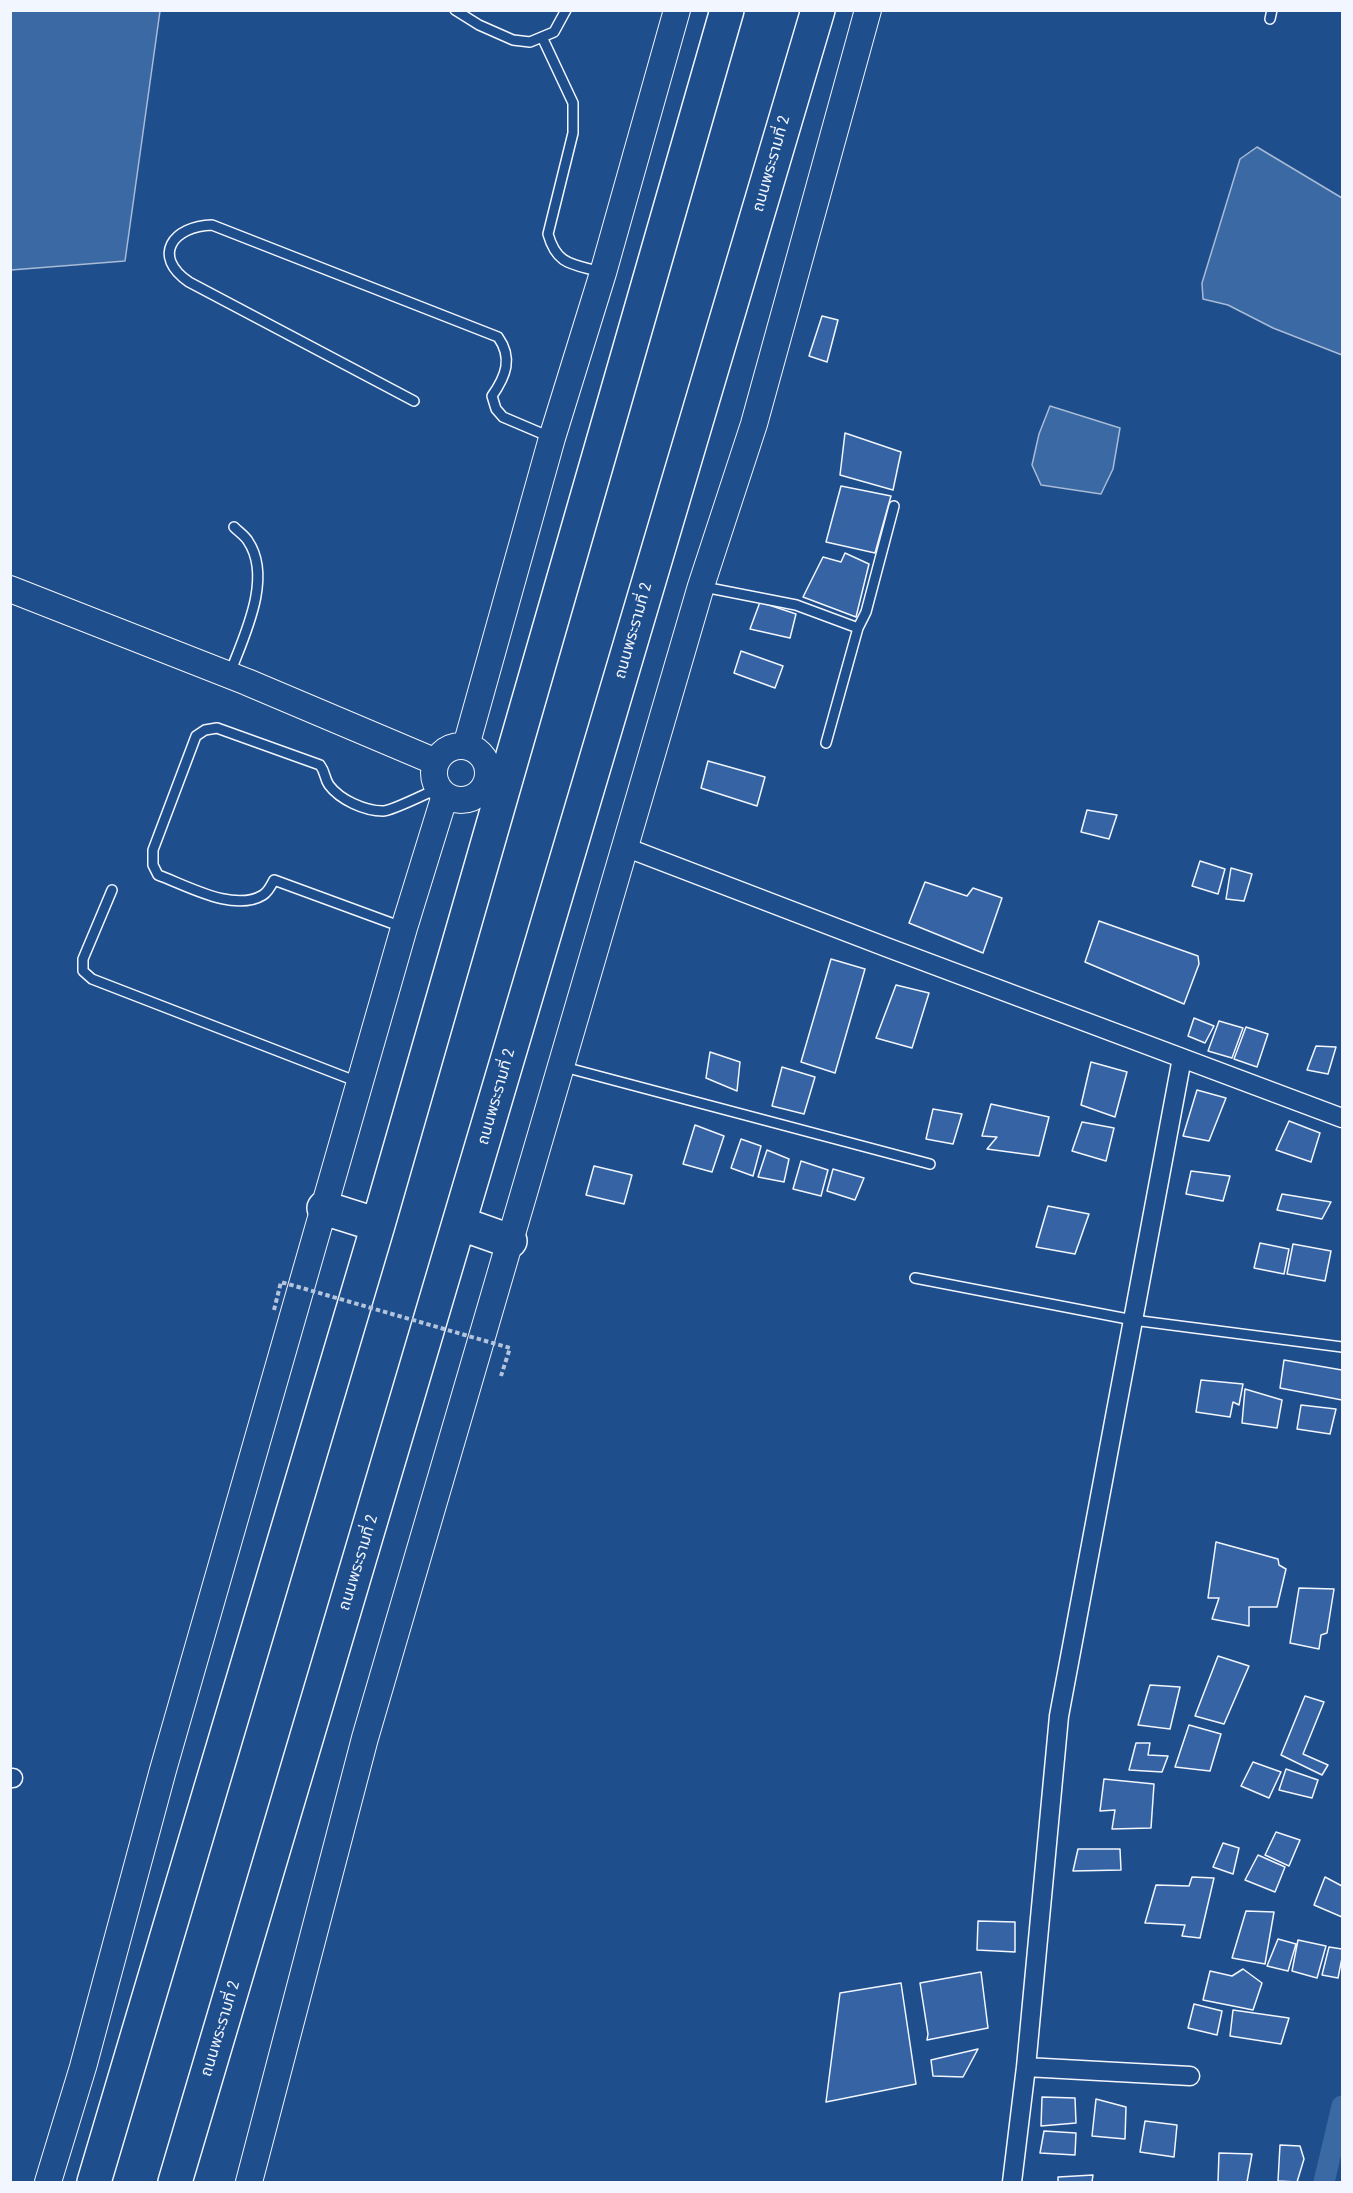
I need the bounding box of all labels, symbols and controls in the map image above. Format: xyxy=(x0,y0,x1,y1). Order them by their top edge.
street label: ถนนพระรามที่ 2 xyxy=(749,114,795,214)
street label: ถนนพระรามที่ 2 xyxy=(611,581,657,681)
street label: ถนนพระรามที่ 2 xyxy=(474,1047,520,1147)
street label: ถนนพระรามที่ 2 xyxy=(335,1513,383,1613)
street label: ถนนพระรามที่ 2 xyxy=(197,1979,245,2079)

